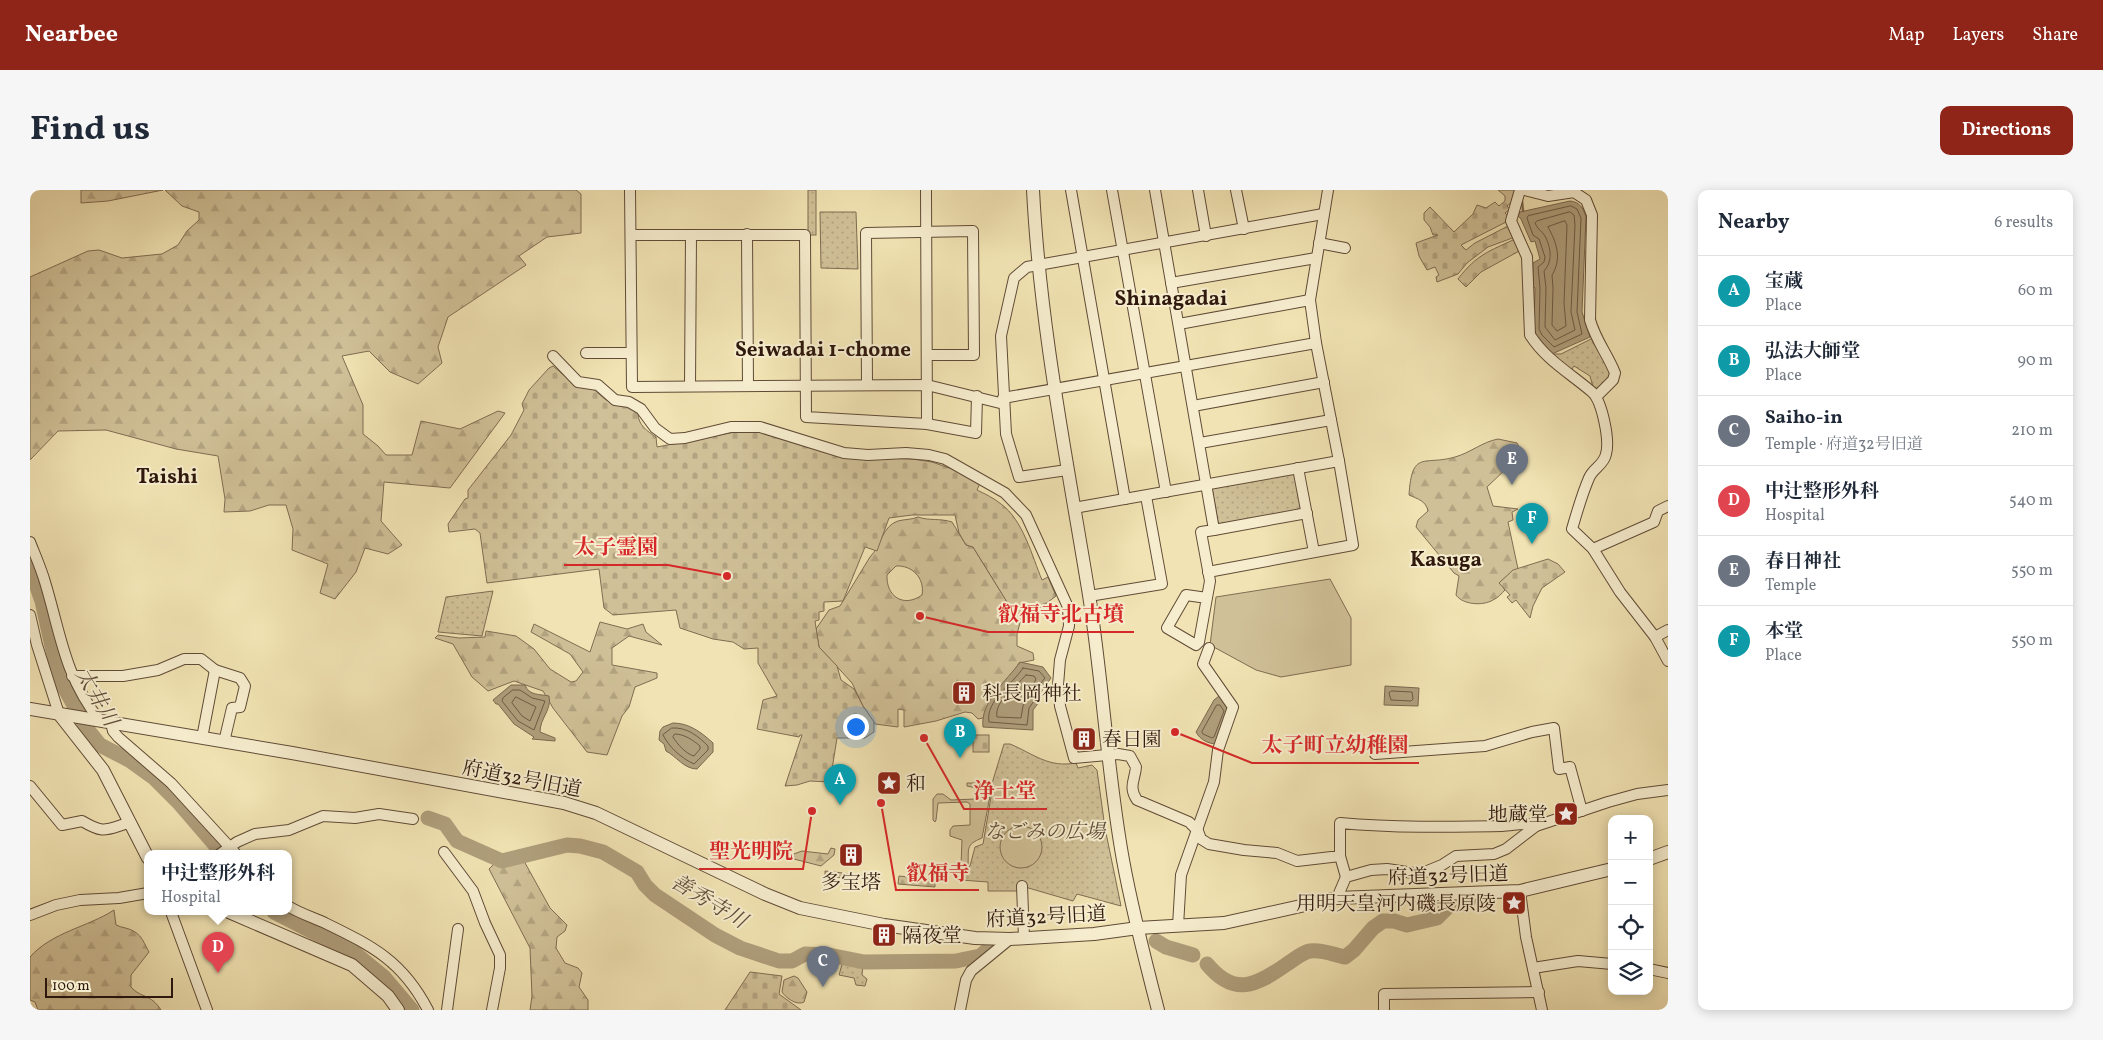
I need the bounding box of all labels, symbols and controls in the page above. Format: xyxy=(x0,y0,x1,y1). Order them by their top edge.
text: Nearbee xyxy=(25,18,118,52)
text: Map xyxy=(1888,23,1924,48)
text: Layers xyxy=(1952,23,2004,48)
text: Share xyxy=(2032,23,2078,48)
text: Find us xyxy=(30,106,150,154)
button: Directions xyxy=(1940,106,2073,155)
text: Nearby xyxy=(1718,208,1789,237)
text: 6 results xyxy=(1994,212,2053,234)
text: 宝蔵 xyxy=(1765,269,1803,295)
text: A xyxy=(1728,280,1740,302)
text: 60 m xyxy=(2018,280,2053,302)
district label: Shinagadai xyxy=(1115,285,1227,314)
text: Place xyxy=(1765,295,1802,317)
district label: Seiwadai 1-chome xyxy=(735,336,911,365)
text: 弘法大師堂 xyxy=(1765,339,1860,365)
text: B xyxy=(1729,350,1739,372)
text: 90 m xyxy=(2017,350,2053,372)
text: Place xyxy=(1765,365,1802,387)
text: Saiho-in xyxy=(1765,405,1843,431)
text: C xyxy=(1729,420,1739,442)
text: 210 m xyxy=(2011,420,2053,442)
text: Temple · 府道32号旧道 xyxy=(1765,434,1923,456)
pin: E xyxy=(1496,444,1528,485)
district label: Taishi xyxy=(136,463,198,492)
text: 中辻整形外科 xyxy=(1765,479,1879,505)
text: D xyxy=(1728,490,1740,512)
text: 540 m xyxy=(2009,490,2053,512)
pin: F xyxy=(1516,503,1548,544)
text: Hospital xyxy=(1765,505,1825,527)
callout: 太子霊園 xyxy=(564,529,668,565)
text: 太子霊園 xyxy=(574,534,658,563)
district label: Kasuga xyxy=(1410,546,1482,575)
text: 春日神社 xyxy=(1765,549,1841,575)
text: E xyxy=(1729,560,1739,582)
text: 550 m xyxy=(2011,560,2053,582)
text: Temple xyxy=(1765,575,1816,597)
callout: 叡福寺北古墳 xyxy=(988,596,1134,632)
text: 叡福寺北古墳 xyxy=(998,601,1124,630)
text: 本堂 xyxy=(1765,619,1803,645)
text: F xyxy=(1729,630,1739,652)
text: 550 m xyxy=(2011,630,2053,652)
text: Place xyxy=(1765,645,1802,667)
water label: 太井川 xyxy=(67,663,125,734)
building icon: 科長岡神社 xyxy=(951,680,977,706)
place label: 科長岡神社 xyxy=(982,681,1082,709)
your location xyxy=(843,714,869,740)
pin: B xyxy=(944,717,976,758)
building icon: 春日園 xyxy=(1071,726,1097,752)
place label: 春日園 xyxy=(1102,727,1162,755)
callout: 太子町立幼稚園 xyxy=(1252,727,1419,763)
text: 太子町立幼稚園 xyxy=(1262,732,1409,761)
street label: 府道32号旧道 xyxy=(460,755,584,805)
pin: A xyxy=(824,764,856,805)
place icon: 和 xyxy=(876,770,902,796)
place label: 和 xyxy=(906,771,926,799)
callout: 浄土堂 xyxy=(964,773,1047,809)
text: 浄土堂 xyxy=(974,778,1037,807)
place icon: 地蔵堂 xyxy=(1553,801,1579,827)
place label: 地蔵堂 xyxy=(1488,802,1548,830)
map controls xyxy=(1608,815,1653,995)
button: + xyxy=(1608,815,1653,860)
park label: なごみの広場 xyxy=(985,819,1107,847)
callout: 聖光明院 xyxy=(699,833,803,869)
text: 聖光明院 xyxy=(709,838,793,867)
building icon: 多宝塔 xyxy=(838,842,864,868)
popup xyxy=(144,850,292,915)
callout: 叡福寺 xyxy=(896,854,979,890)
text: 叡福寺 xyxy=(907,860,970,889)
button: − xyxy=(1608,860,1653,905)
text: 中辻整形外科 xyxy=(161,861,275,887)
street label: 府道32号旧道 xyxy=(1387,861,1509,893)
water label: 善秀寺川 xyxy=(665,868,753,937)
place label: 多宝塔 xyxy=(821,870,881,898)
text: Hospital xyxy=(161,887,221,909)
place icon: 用明天皇河内磯長原陵 xyxy=(1501,890,1527,916)
place label: 用明天皇河内磯長原陵 xyxy=(1296,891,1496,919)
street label: 府道32号旧道 xyxy=(985,901,1107,935)
button: locate xyxy=(1608,905,1653,950)
building icon: 隔夜堂 xyxy=(871,922,897,948)
place label: 隔夜堂 xyxy=(902,923,962,951)
pin: D xyxy=(202,932,234,973)
pin: C xyxy=(807,946,839,987)
button: layers xyxy=(1608,950,1653,995)
scale bar xyxy=(45,975,172,998)
text: 100 m xyxy=(52,977,90,996)

